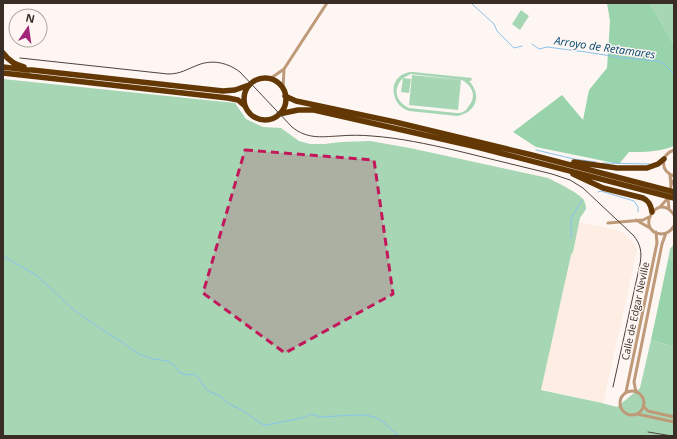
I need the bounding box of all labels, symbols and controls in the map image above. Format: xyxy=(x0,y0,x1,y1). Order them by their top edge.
north arrow xyxy=(8,8,48,48)
text: N xyxy=(24,9,36,26)
water label: Arroyo de Retamares xyxy=(553,32,657,62)
street label: Calle de Edgar Neville xyxy=(618,260,652,361)

